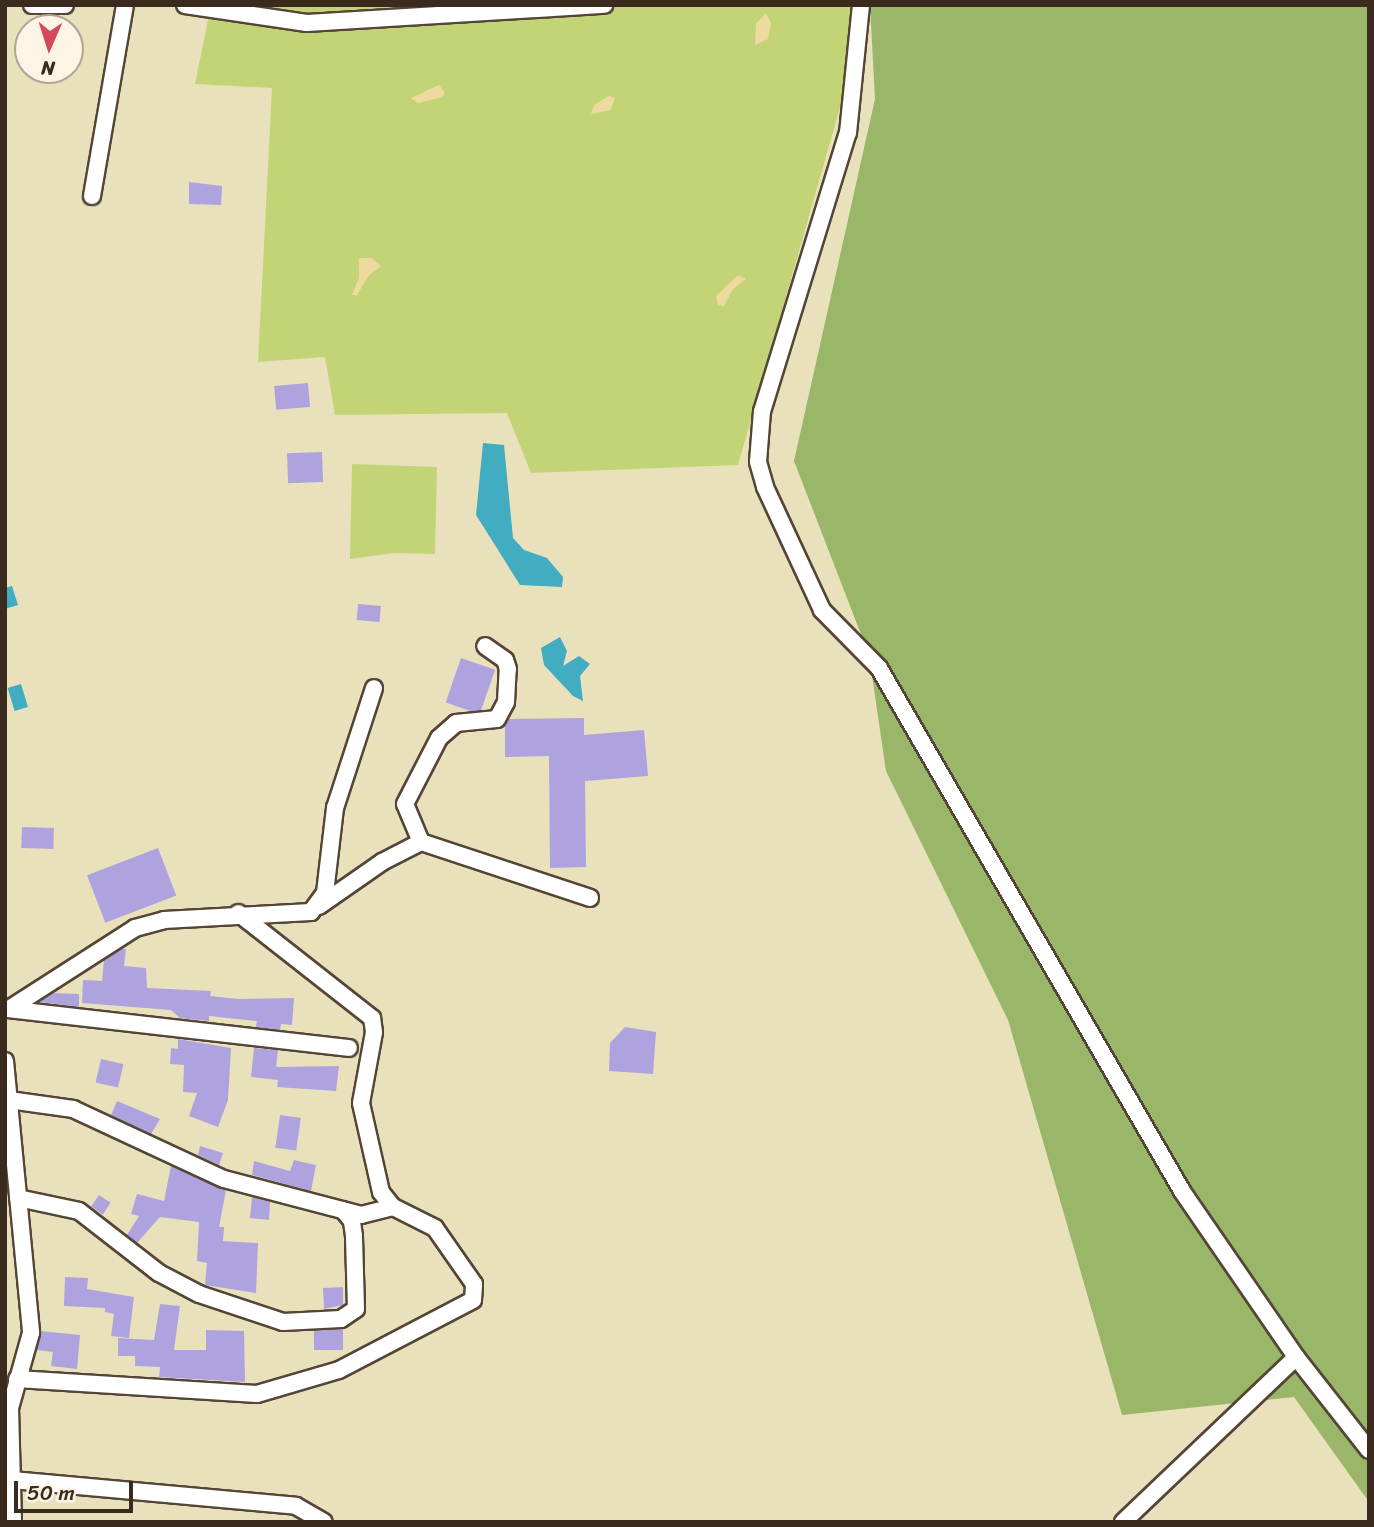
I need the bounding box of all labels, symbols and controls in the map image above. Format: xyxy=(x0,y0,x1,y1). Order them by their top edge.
north arrow xyxy=(14,14,84,84)
text: N xyxy=(41,52,55,85)
scale bar xyxy=(18,1468,136,1512)
text: 50 m xyxy=(27,1474,75,1512)

